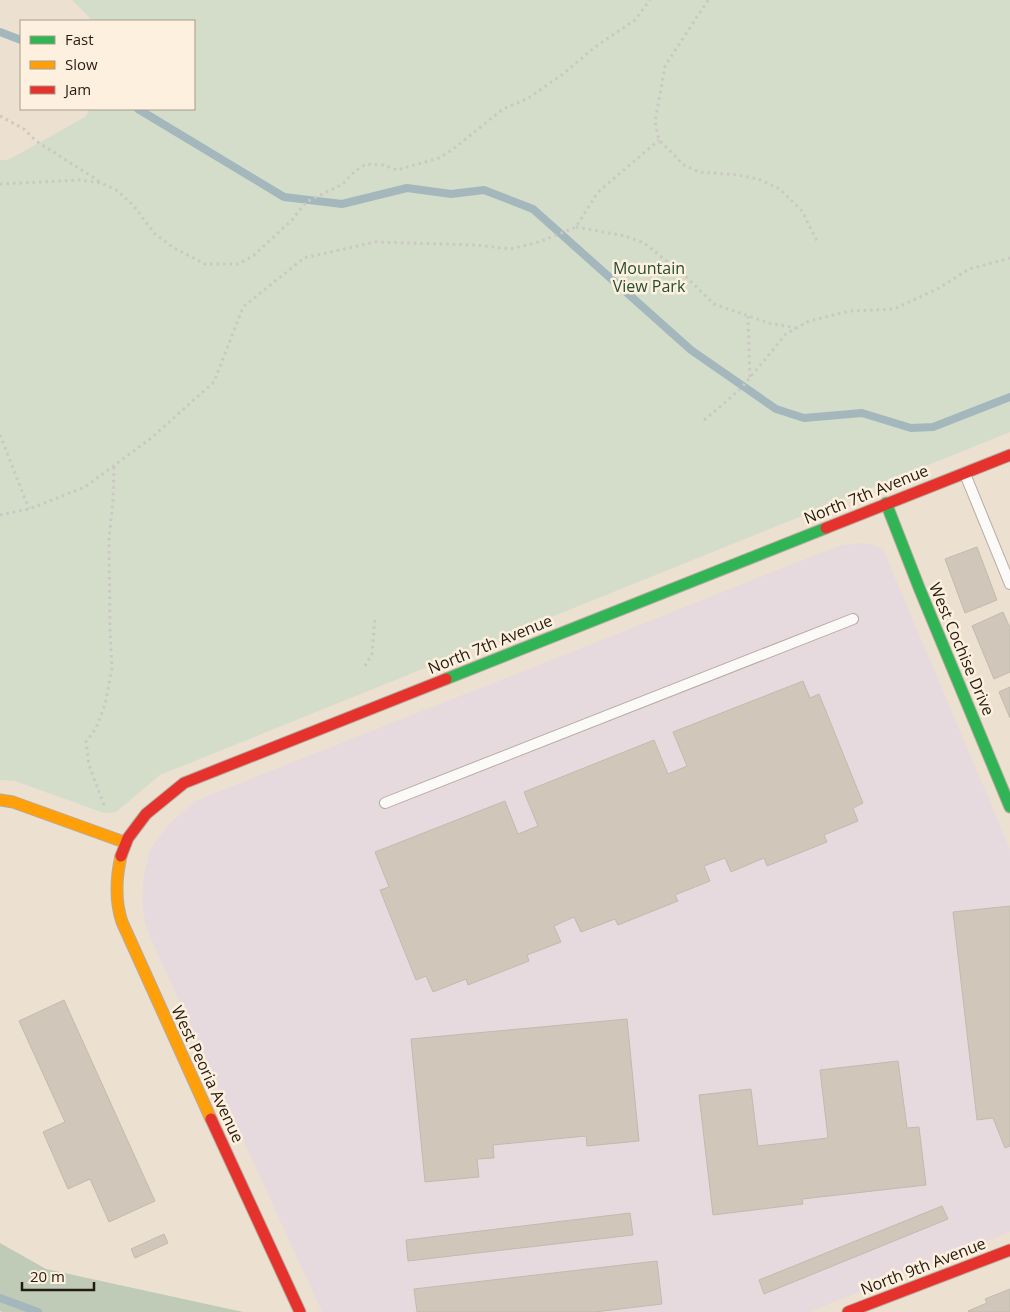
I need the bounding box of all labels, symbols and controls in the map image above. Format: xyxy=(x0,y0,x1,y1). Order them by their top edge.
legend xyxy=(20,20,195,110)
text: Fast xyxy=(65,29,94,49)
text: Slow xyxy=(65,54,98,74)
text: Jam xyxy=(63,79,91,99)
park label: Mountain View Park xyxy=(613,257,686,297)
street label: North 7th Avenue xyxy=(800,459,932,529)
street label: West Cochise Drive xyxy=(924,579,1000,719)
street label: North 7th Avenue xyxy=(424,609,556,679)
street label: West Peoria Avenue xyxy=(167,1002,249,1146)
street label: North 9th Avenue xyxy=(857,1232,989,1300)
scale bar xyxy=(22,1260,95,1292)
text: 20 m xyxy=(30,1266,65,1286)

